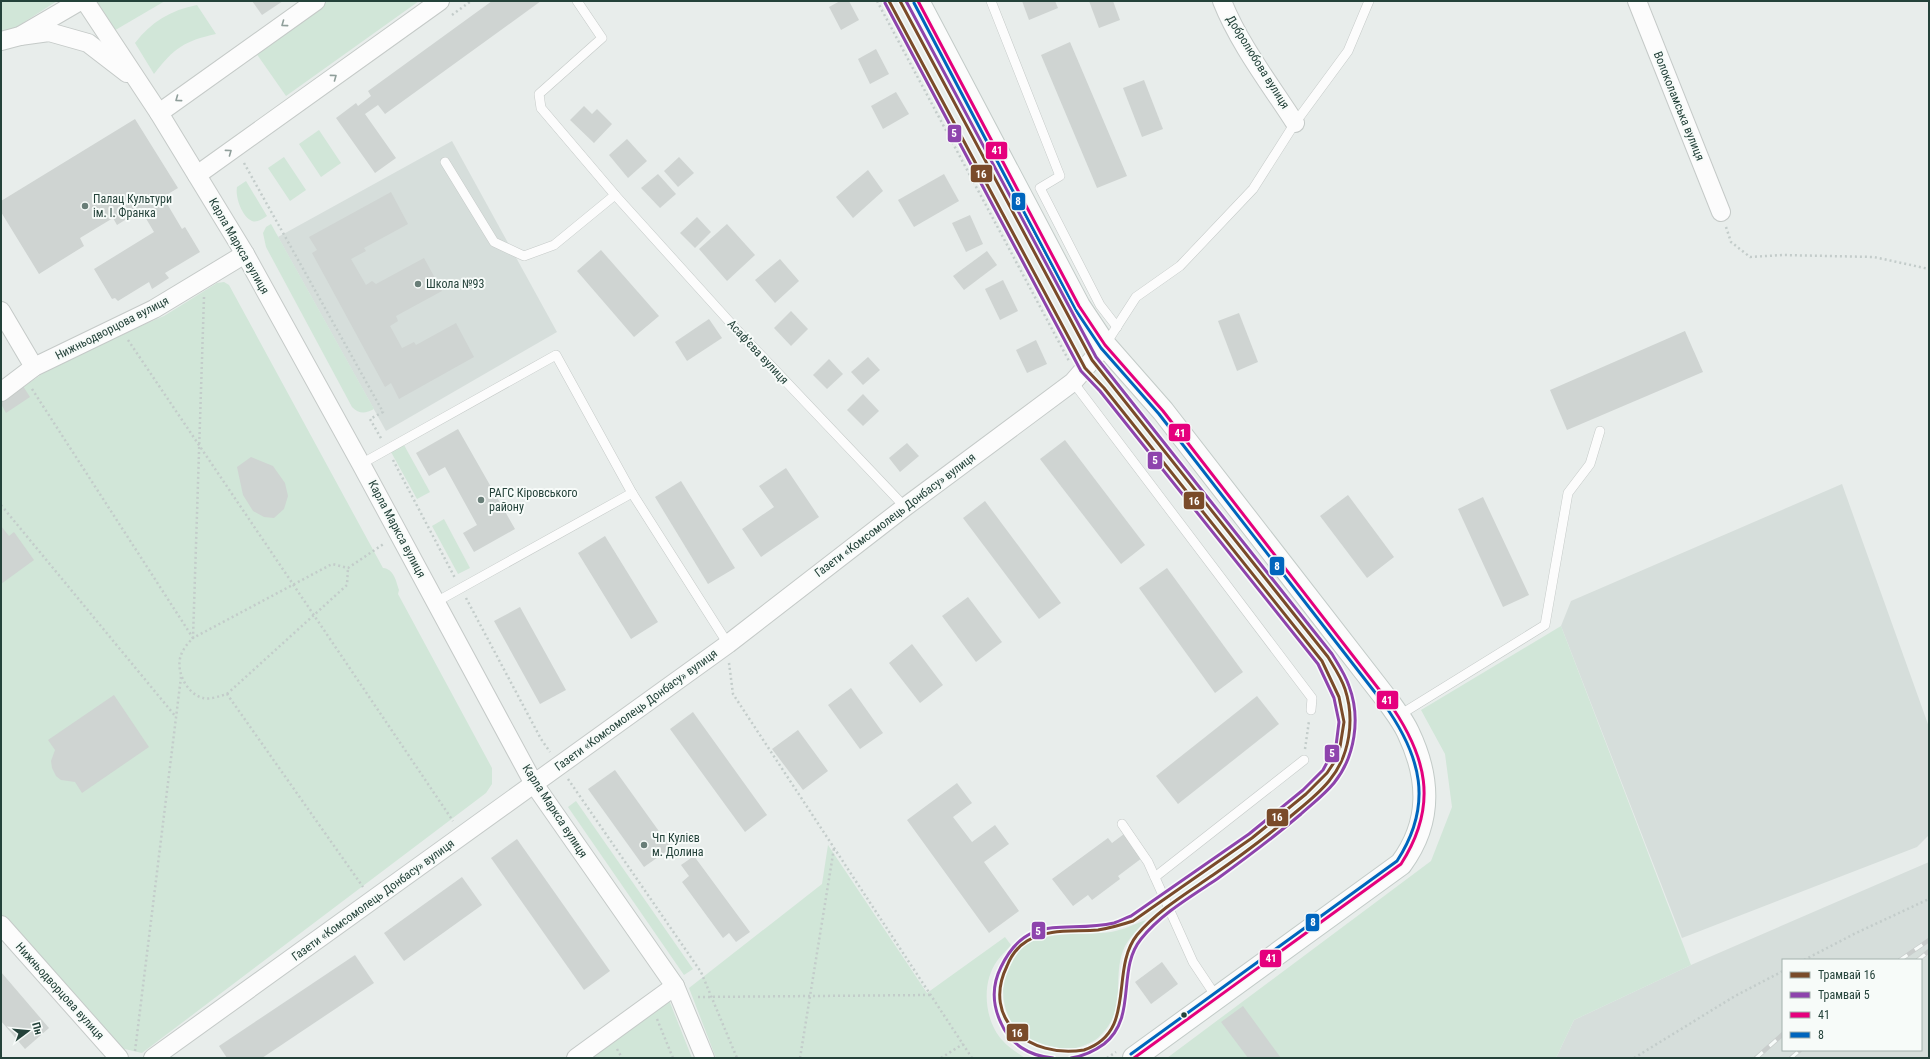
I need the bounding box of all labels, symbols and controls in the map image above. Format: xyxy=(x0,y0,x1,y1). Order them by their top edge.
street label: Добролюбова вулиця xyxy=(1224,13,1292,111)
one-way arrow xyxy=(281,19,288,27)
street label: Волоколамська вулиця xyxy=(1651,49,1707,163)
one-way arrow xyxy=(330,75,337,82)
one-way arrow xyxy=(176,94,183,101)
line badge: 5 xyxy=(947,124,962,143)
text: 5 xyxy=(951,127,957,140)
line badge: 41 xyxy=(985,141,1008,160)
text: 41 xyxy=(991,144,1003,157)
one-way arrow xyxy=(224,150,231,157)
line badge: 16 xyxy=(970,164,993,183)
text: 16 xyxy=(975,168,987,181)
place label: Палац Культури ім. І. Франка xyxy=(93,192,172,220)
line badge: 8 xyxy=(1011,192,1026,211)
text: 8 xyxy=(1015,195,1021,208)
street label: Карла Маркса вулиця xyxy=(206,196,272,296)
marker: Палац Культури ім. І. Франка xyxy=(80,201,90,211)
place label: Школа №93 xyxy=(426,277,485,291)
marker: Школа №93 xyxy=(413,279,423,289)
street label: Нижньодворцова вулиця xyxy=(53,293,171,363)
street label: Асаф’єва вулиця xyxy=(725,317,791,387)
line badge: 41 xyxy=(1168,423,1191,442)
text: 41 xyxy=(1174,427,1186,440)
street label: Газети «Комсомолець Донбасу» вулиця xyxy=(812,450,978,580)
line badge: 5 xyxy=(1147,451,1163,470)
text: 5 xyxy=(1152,454,1158,467)
street label: Карла Маркса вулиця xyxy=(365,478,429,580)
place label: РАГС Кіровського району xyxy=(489,486,578,514)
line badge: 16 xyxy=(1183,491,1205,510)
marker: РАГС Кіровського району xyxy=(476,495,486,505)
text: 16 xyxy=(1188,495,1200,508)
line badge: 8 xyxy=(1269,556,1285,576)
text: 8 xyxy=(1274,560,1280,573)
street label: Газети «Комсомолець Донбасу» вулиця xyxy=(552,646,720,774)
line badge: 41 xyxy=(1376,690,1399,710)
text: 41 xyxy=(1381,694,1393,707)
line badge: 5 xyxy=(1324,744,1340,763)
text: 5 xyxy=(1329,747,1335,760)
street label: Карла Маркса вулиця xyxy=(520,762,590,860)
line badge: 16 xyxy=(1266,808,1289,827)
text: 16 xyxy=(1271,811,1283,824)
place label: Чп Кулієв м. Долина xyxy=(652,831,704,859)
street label: Газети «Комсомолець Донбасу» вулиця xyxy=(289,836,457,964)
marker: Чп Кулієв м. Долина xyxy=(639,840,649,850)
line badge: 8 xyxy=(1305,913,1320,932)
text: 8 xyxy=(1310,916,1316,929)
line badge: 5 xyxy=(1031,921,1046,940)
text: 5 xyxy=(1035,925,1041,938)
street label: Нижньодворцова вулиця xyxy=(13,940,107,1042)
line badge: 41 xyxy=(1259,949,1282,968)
text: 41 xyxy=(1265,952,1277,965)
legend xyxy=(1782,959,1922,1051)
text: Трамвай 16 xyxy=(1818,968,1876,982)
text: Трамвай 5 xyxy=(1818,988,1870,1002)
text: 41 xyxy=(1818,1008,1830,1022)
unlabelled marker xyxy=(1179,1010,1189,1020)
north arrow xyxy=(8,1011,48,1051)
text: Пн xyxy=(29,1021,45,1036)
line badge: 16 xyxy=(1006,1023,1029,1042)
text: 16 xyxy=(1011,1027,1023,1040)
text: 8 xyxy=(1818,1028,1824,1042)

